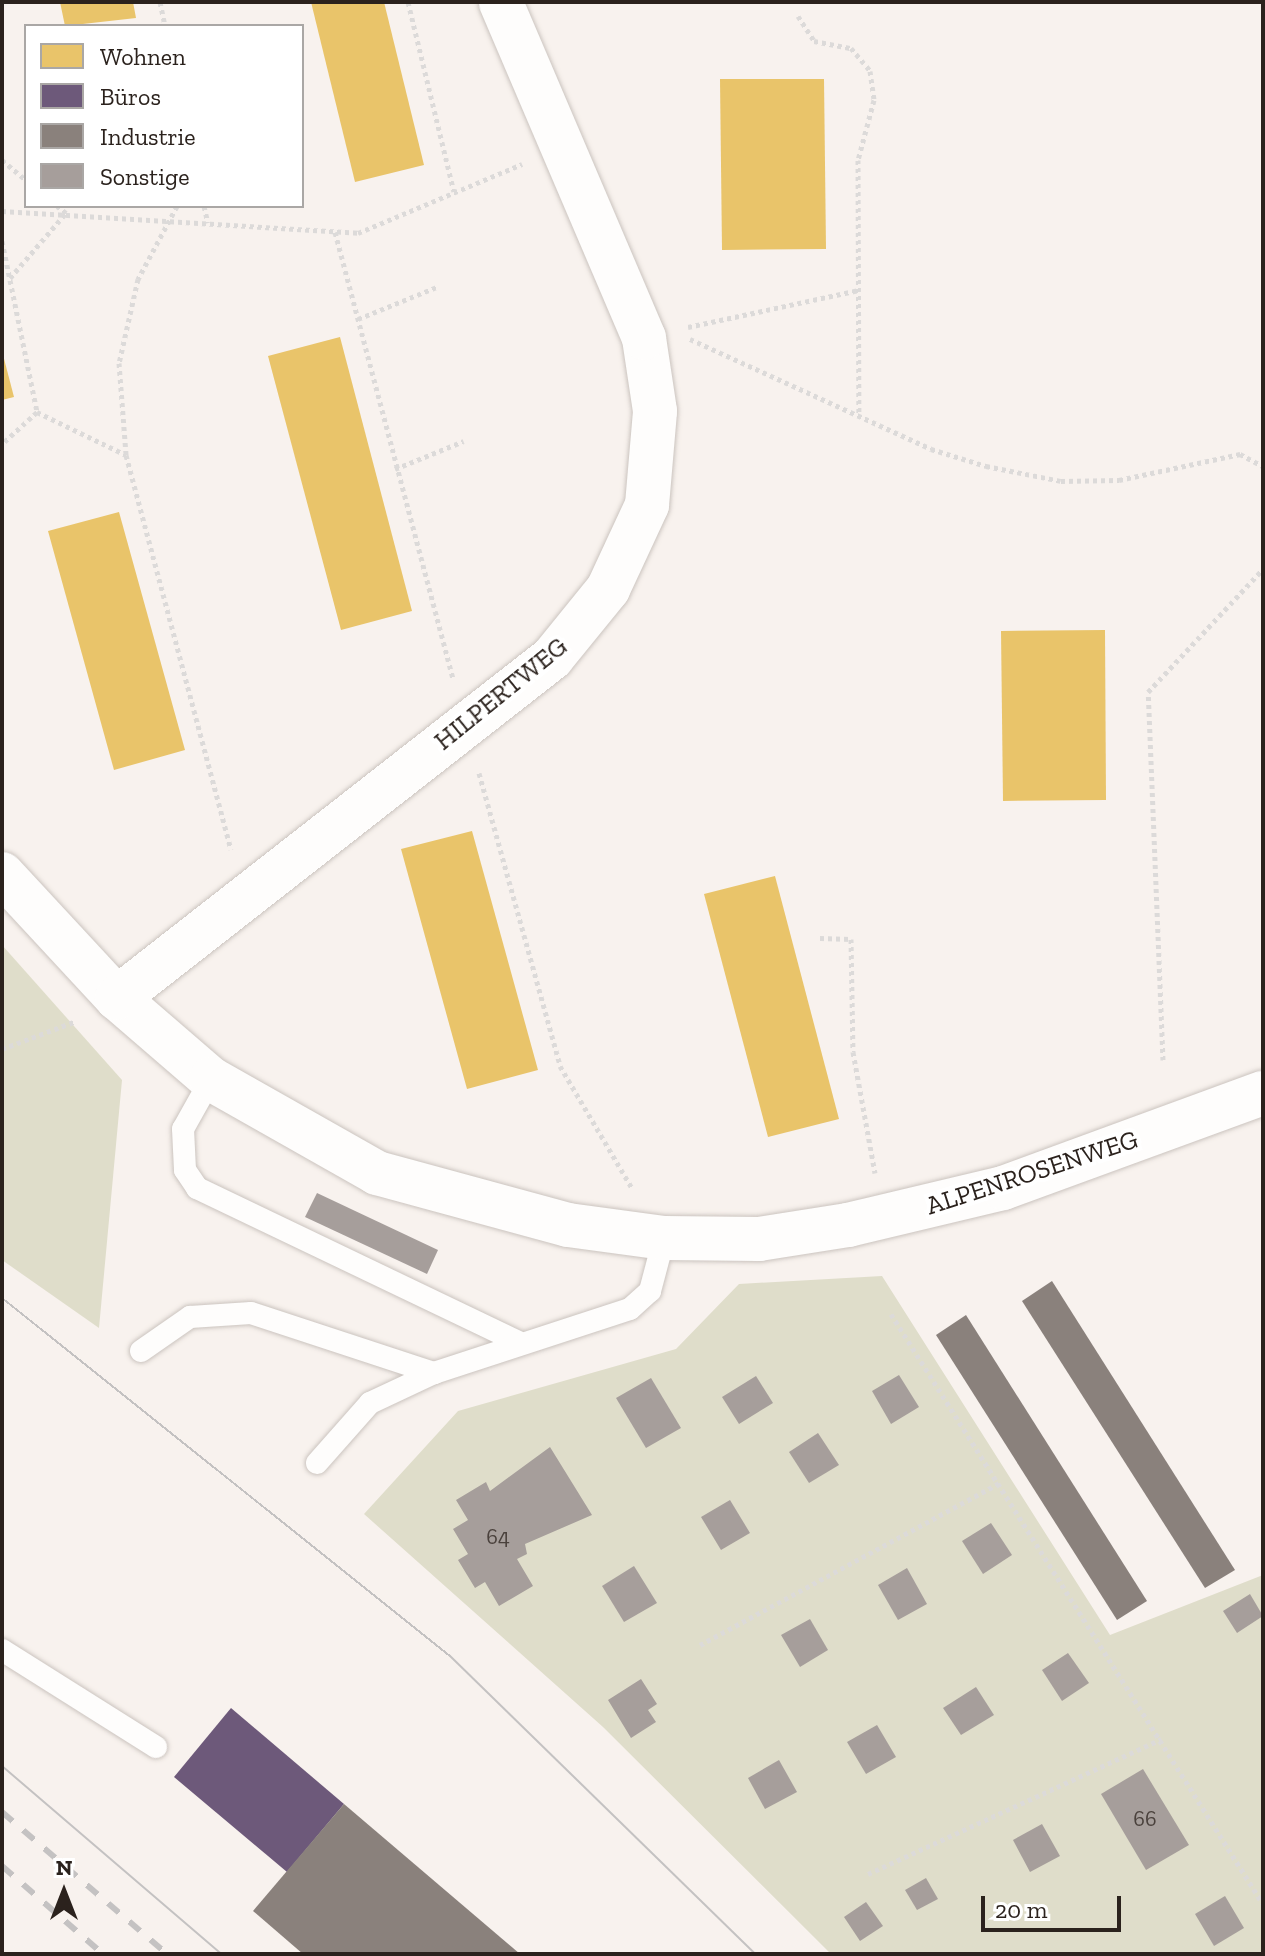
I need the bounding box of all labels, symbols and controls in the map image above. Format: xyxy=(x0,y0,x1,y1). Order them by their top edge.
legend xyxy=(24,24,304,208)
text: Wohnen xyxy=(100,42,186,71)
text: Büros xyxy=(100,82,161,111)
text: Industrie xyxy=(100,122,196,151)
text: Sonstige xyxy=(100,162,189,191)
street label: HILPERTWEG xyxy=(428,631,574,757)
street label: ALPENROSENWEG xyxy=(922,1124,1142,1222)
house number: 64 xyxy=(486,1524,510,1550)
house number: 66 xyxy=(1133,1806,1157,1832)
north arrow xyxy=(24,1852,104,1932)
text: N xyxy=(56,1854,72,1881)
scale bar xyxy=(985,1880,1125,1930)
text: 20 m xyxy=(995,1895,1047,1924)

